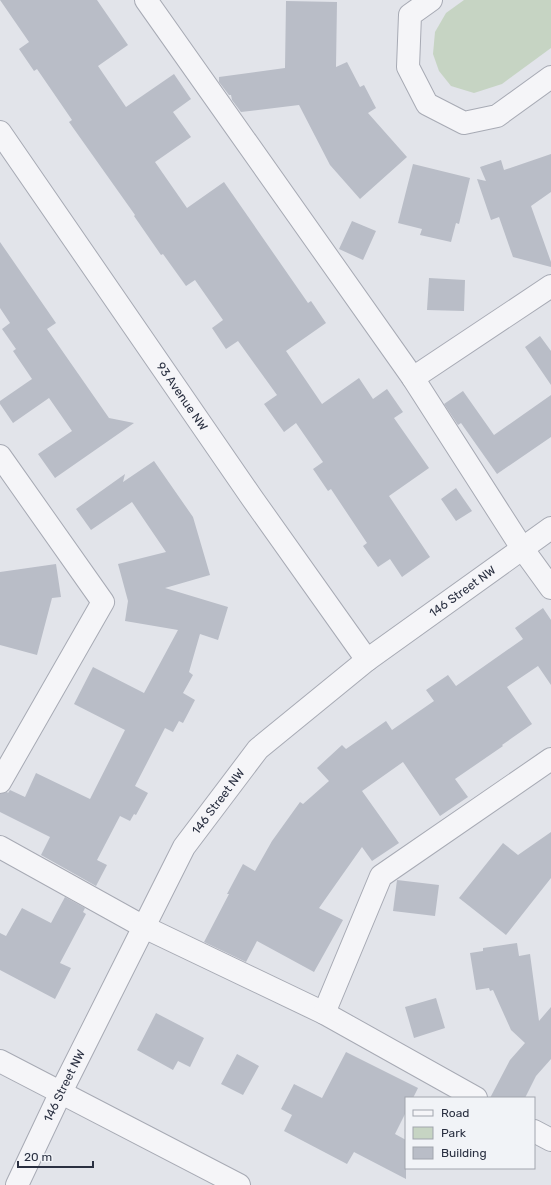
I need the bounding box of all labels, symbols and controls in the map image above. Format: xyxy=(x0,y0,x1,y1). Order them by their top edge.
street label: 93 Avenue NW xyxy=(154,360,211,434)
street label: 146 Street NW xyxy=(426,563,499,620)
street label: 146 Street NW xyxy=(189,766,248,837)
street label: 146 Street NW xyxy=(41,1047,88,1124)
legend xyxy=(405,1097,535,1169)
text: Road xyxy=(441,1106,469,1120)
text: Park xyxy=(441,1126,467,1140)
scale bar xyxy=(18,1143,93,1169)
text: Building xyxy=(441,1146,487,1160)
text: 20 m xyxy=(24,1150,52,1164)

